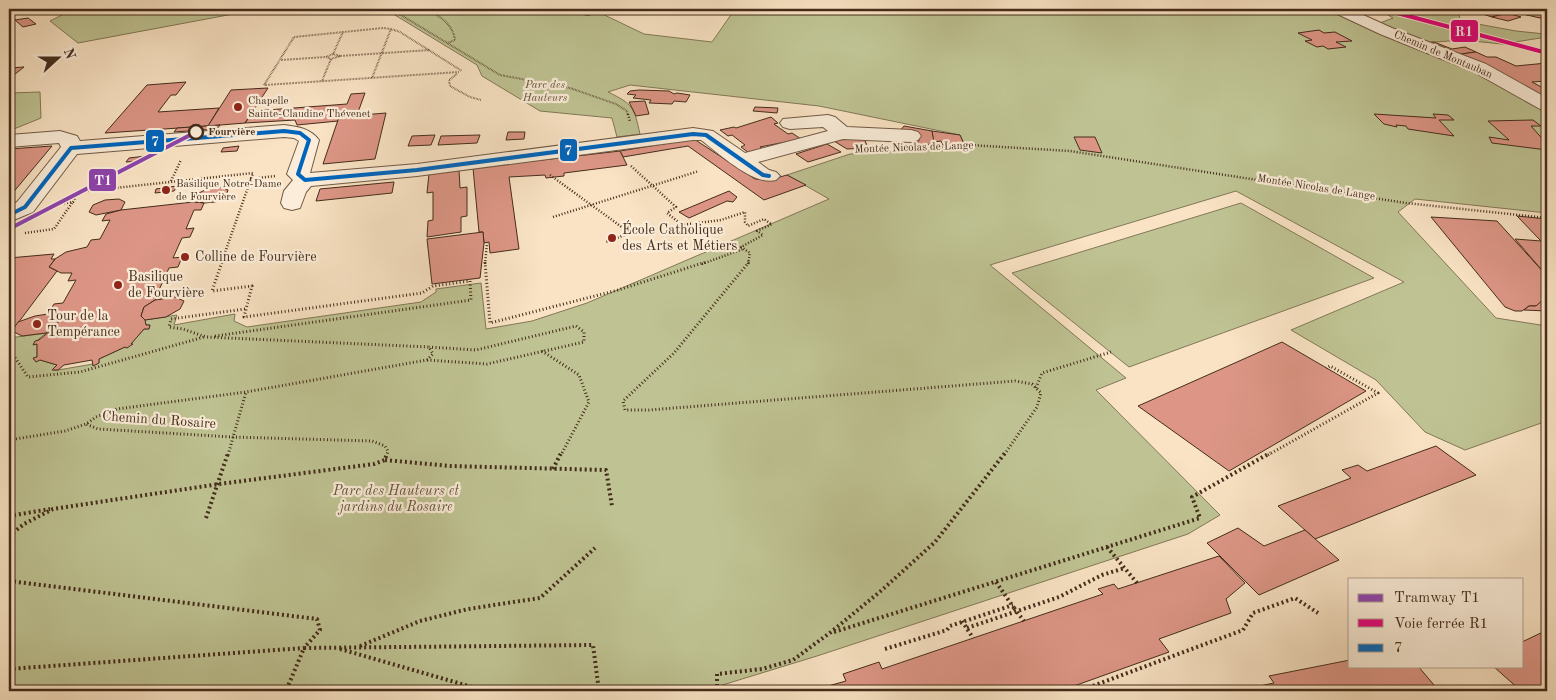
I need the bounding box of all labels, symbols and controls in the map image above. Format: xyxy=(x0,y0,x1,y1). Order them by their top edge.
line badge: R1 xyxy=(1450,19,1479,43)
text: R1 xyxy=(1455,25,1473,39)
street label: Chemin de Montauban xyxy=(1392,29,1494,81)
north arrow xyxy=(32,32,82,82)
text: N xyxy=(61,46,78,61)
park label: Parc des Hauteurs xyxy=(522,80,568,104)
place label: Chapelle Sainte-Claudine Thévenet xyxy=(248,96,371,120)
marker: Chapelle Sainte-Claudine Thévenet xyxy=(232,101,244,113)
marker: Fourvière xyxy=(188,124,204,140)
place label: Fourvière xyxy=(208,127,256,138)
line badge: 7 xyxy=(145,129,165,153)
text: 7 xyxy=(151,135,159,149)
line badge: 7 xyxy=(559,138,578,162)
street label: Montée Nicolas de Lange xyxy=(854,140,974,156)
text: 7 xyxy=(564,144,572,158)
line badge: T1 xyxy=(88,168,117,192)
street label: Montée Nicolas de Lange xyxy=(1256,173,1376,203)
text: T1 xyxy=(94,174,112,188)
place label: Basilique Notre-Dame de Fourvière xyxy=(176,179,281,203)
marker: Basilique Notre-Dame de Fourvière xyxy=(160,184,172,196)
place label: École Catholique des Arts et Métiers xyxy=(622,220,737,253)
marker: École Catholique des Arts et Métiers xyxy=(606,232,618,244)
place label: Colline de Fourvière xyxy=(195,250,317,264)
marker: Colline de Fourvière xyxy=(179,251,191,263)
place label: Basilique de Fourvière xyxy=(128,270,204,300)
marker: Basilique de Fourvière xyxy=(112,279,124,291)
place label: Tour de la Tempérance xyxy=(47,309,120,339)
marker: Tour de la Tempérance xyxy=(31,318,43,330)
street label: Chemin du Rosaire xyxy=(101,409,217,431)
park label: Parc des Hauteurs et jardins du Rosaire xyxy=(332,484,459,515)
legend xyxy=(1348,578,1524,668)
text: Tramway T1 xyxy=(1394,591,1480,606)
text: Voie ferrée R1 xyxy=(1394,617,1488,632)
text: 7 xyxy=(1394,641,1403,656)

